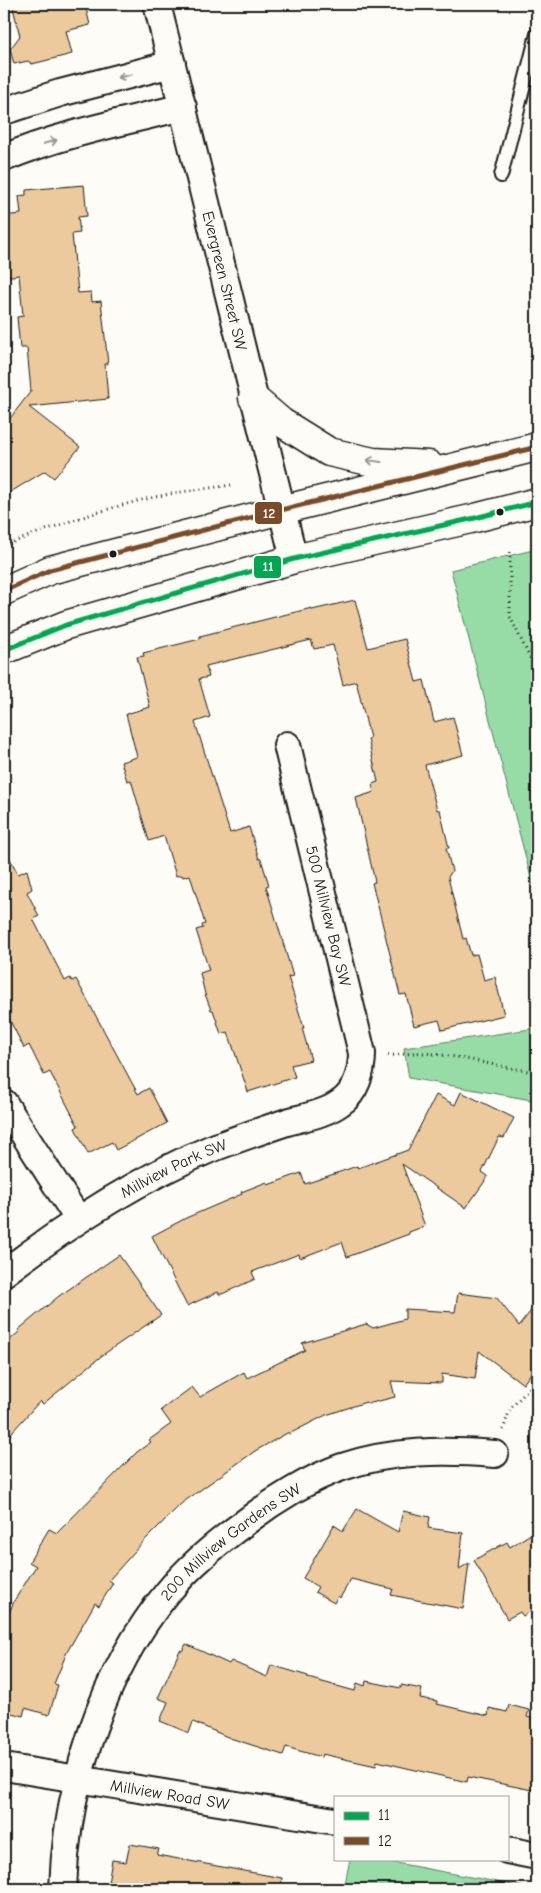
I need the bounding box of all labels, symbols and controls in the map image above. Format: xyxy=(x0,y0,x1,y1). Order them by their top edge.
one-way arrow xyxy=(117,72,133,81)
one-way arrow xyxy=(41,136,57,146)
street label: Evergreen Street SW xyxy=(198,209,250,353)
one-way arrow xyxy=(367,456,383,466)
line badge: 12 xyxy=(254,501,283,525)
text: 12 xyxy=(263,505,275,522)
unlabelled marker xyxy=(495,507,505,517)
unlabelled marker xyxy=(108,549,118,559)
line badge: 11 xyxy=(253,555,282,579)
text: 11 xyxy=(262,558,274,575)
street label: 500 Millview Bay SW xyxy=(302,844,354,988)
street label: Millview Park SW xyxy=(117,1136,230,1202)
street label: 200 Millview Gardens SW xyxy=(157,1480,304,1604)
street label: Millview Road SW xyxy=(109,1776,230,1814)
legend xyxy=(334,1796,508,1860)
text: 11 xyxy=(378,1806,390,1824)
text: 12 xyxy=(378,1832,392,1850)

